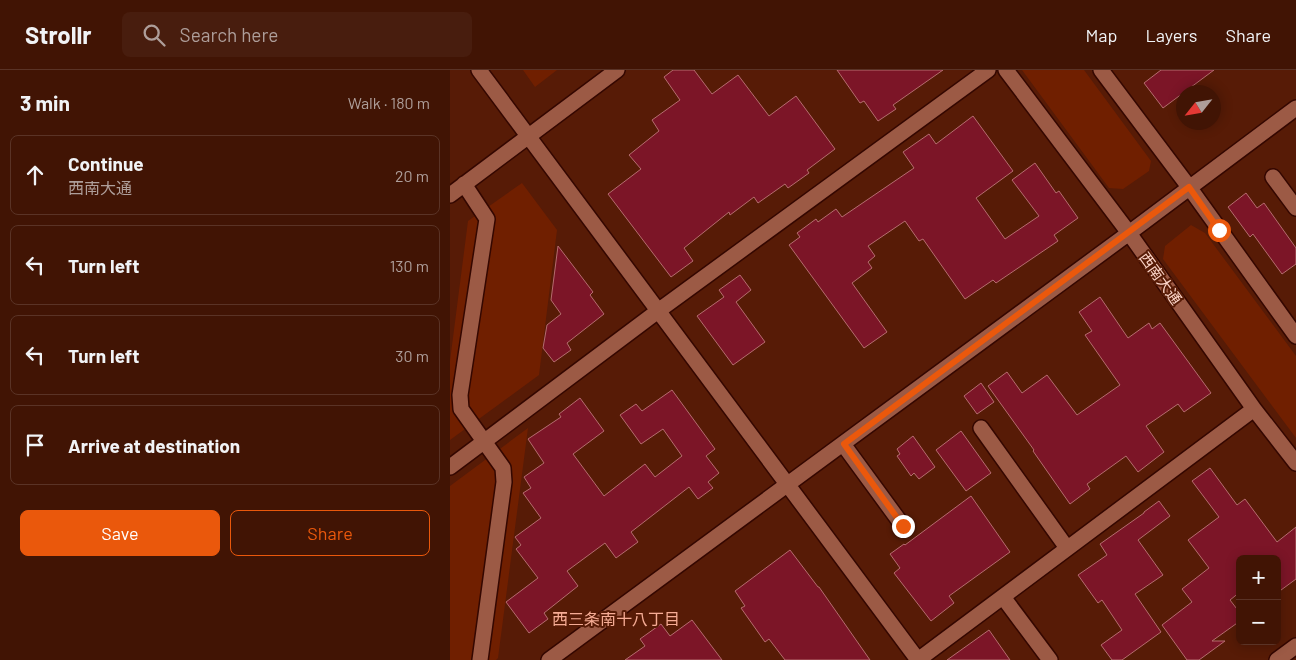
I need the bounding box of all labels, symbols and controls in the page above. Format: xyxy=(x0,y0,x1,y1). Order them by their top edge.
search box xyxy=(122,12,472,57)
text: Strollr xyxy=(25,20,92,49)
icon: search xyxy=(140,21,168,49)
text: Search here xyxy=(180,23,278,46)
text: Map xyxy=(1085,24,1117,46)
text: Layers xyxy=(1145,24,1198,46)
text: Share xyxy=(1226,24,1271,46)
north arrow xyxy=(1176,85,1221,130)
text: 3 min xyxy=(20,90,70,115)
text: Walk · 180 m xyxy=(348,93,430,112)
text: Continue xyxy=(68,152,144,175)
icon: ahead xyxy=(21,161,49,189)
text: 20 m xyxy=(395,166,429,185)
text: 西南大通 xyxy=(68,178,132,197)
route start xyxy=(1208,219,1231,242)
street label: 西南大通 xyxy=(1136,248,1186,308)
icon: left xyxy=(21,251,49,279)
text: Turn left xyxy=(68,254,139,277)
text: 130 m xyxy=(390,256,429,275)
icon: left xyxy=(21,341,49,369)
text: Turn left xyxy=(68,344,139,367)
text: 30 m xyxy=(395,346,429,365)
icon: arrive xyxy=(21,431,49,459)
text: Arrive at destination xyxy=(68,434,240,457)
button: Save xyxy=(20,510,220,556)
button: Share xyxy=(230,510,430,556)
route end xyxy=(892,515,915,538)
map controls xyxy=(1236,555,1281,645)
button: + xyxy=(1236,555,1281,600)
button: − xyxy=(1236,600,1281,645)
district label: 西三条南十八丁目 xyxy=(552,609,680,628)

